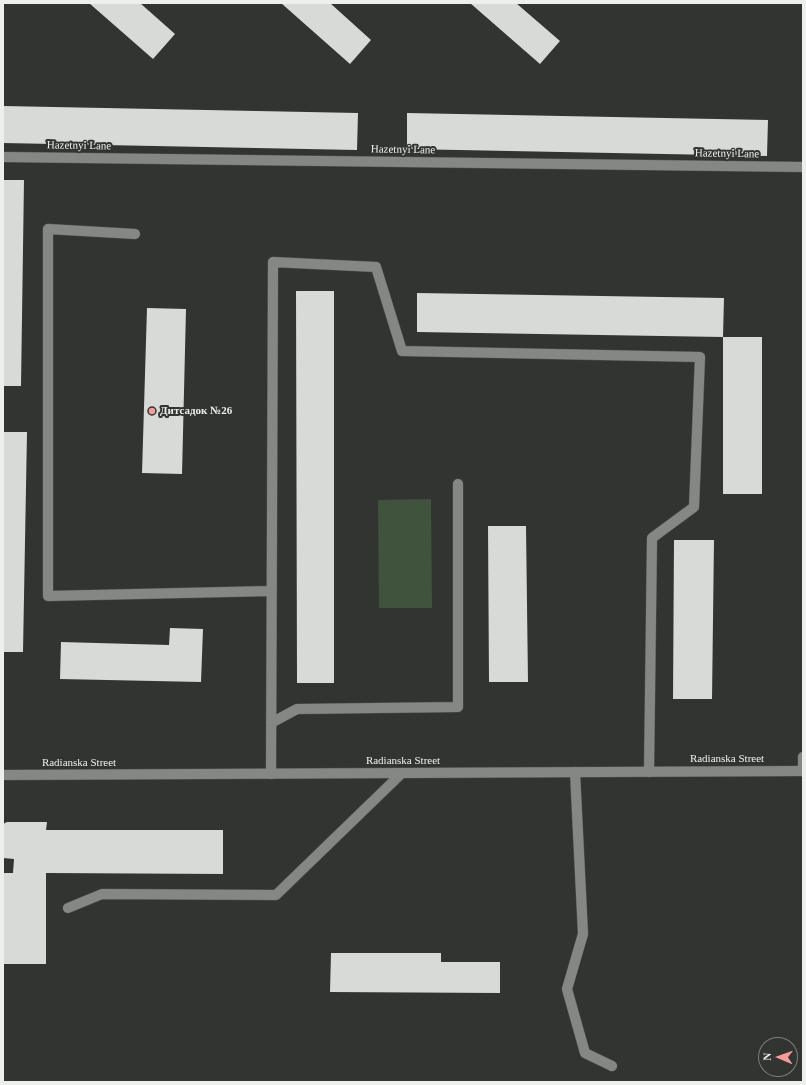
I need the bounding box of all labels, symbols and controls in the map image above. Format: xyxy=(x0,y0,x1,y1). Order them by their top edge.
street label: Hazetnyi Lane xyxy=(47,139,111,153)
street label: Hazetnyi Lane xyxy=(371,143,435,157)
street label: Hazetnyi Lane xyxy=(695,147,759,161)
place label: Дитсадок №26 xyxy=(160,404,232,418)
marker: Дитсадок №26 xyxy=(147,406,157,416)
street label: Radianska Street xyxy=(690,752,764,766)
street label: Radianska Street xyxy=(366,754,440,768)
street label: Radianska Street xyxy=(42,756,116,770)
north arrow xyxy=(758,1037,798,1077)
text: N xyxy=(761,1052,773,1061)

